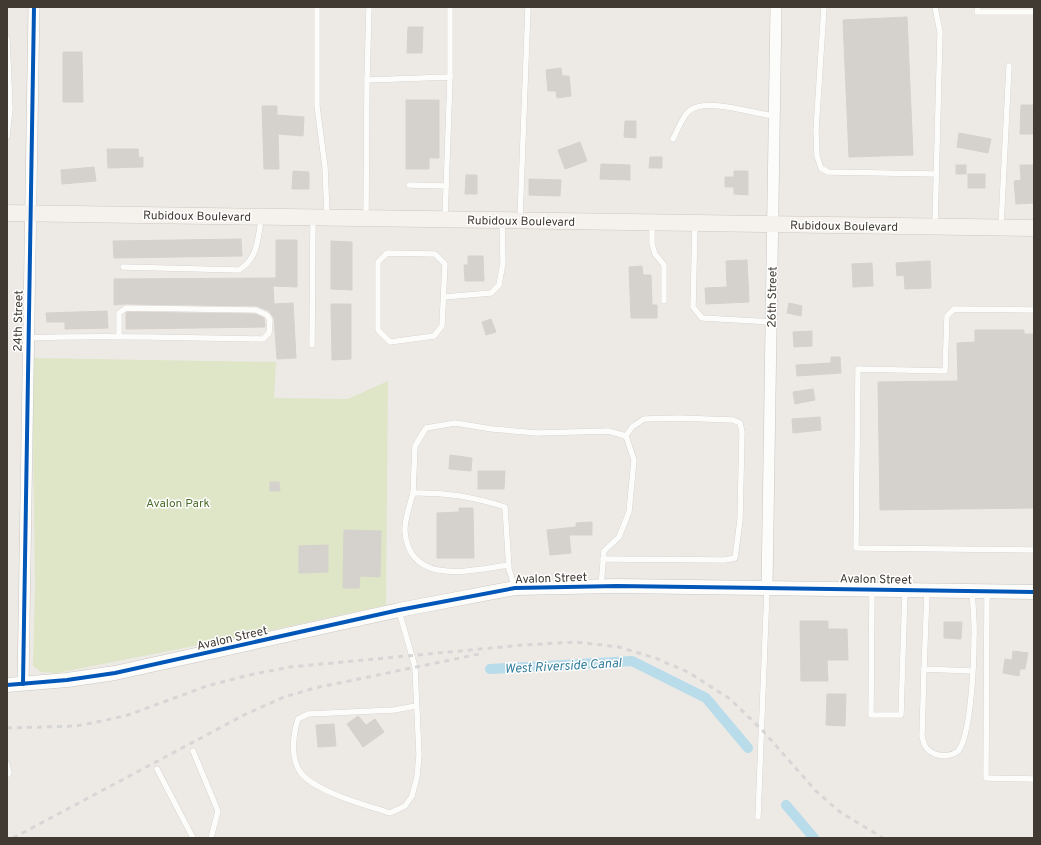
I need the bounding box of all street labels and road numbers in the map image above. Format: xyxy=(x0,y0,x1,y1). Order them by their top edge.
street label: Rubidoux Boulevard xyxy=(143,208,251,226)
street label: Rubidoux Boulevard xyxy=(467,213,575,231)
street label: Rubidoux Boulevard xyxy=(790,218,898,236)
street label: 26th Street xyxy=(764,266,782,328)
street label: 24th Street xyxy=(10,290,28,352)
street label: Avalon Street xyxy=(515,570,587,588)
street label: Avalon Street xyxy=(840,571,912,589)
street label: Avalon Street xyxy=(195,623,269,655)

